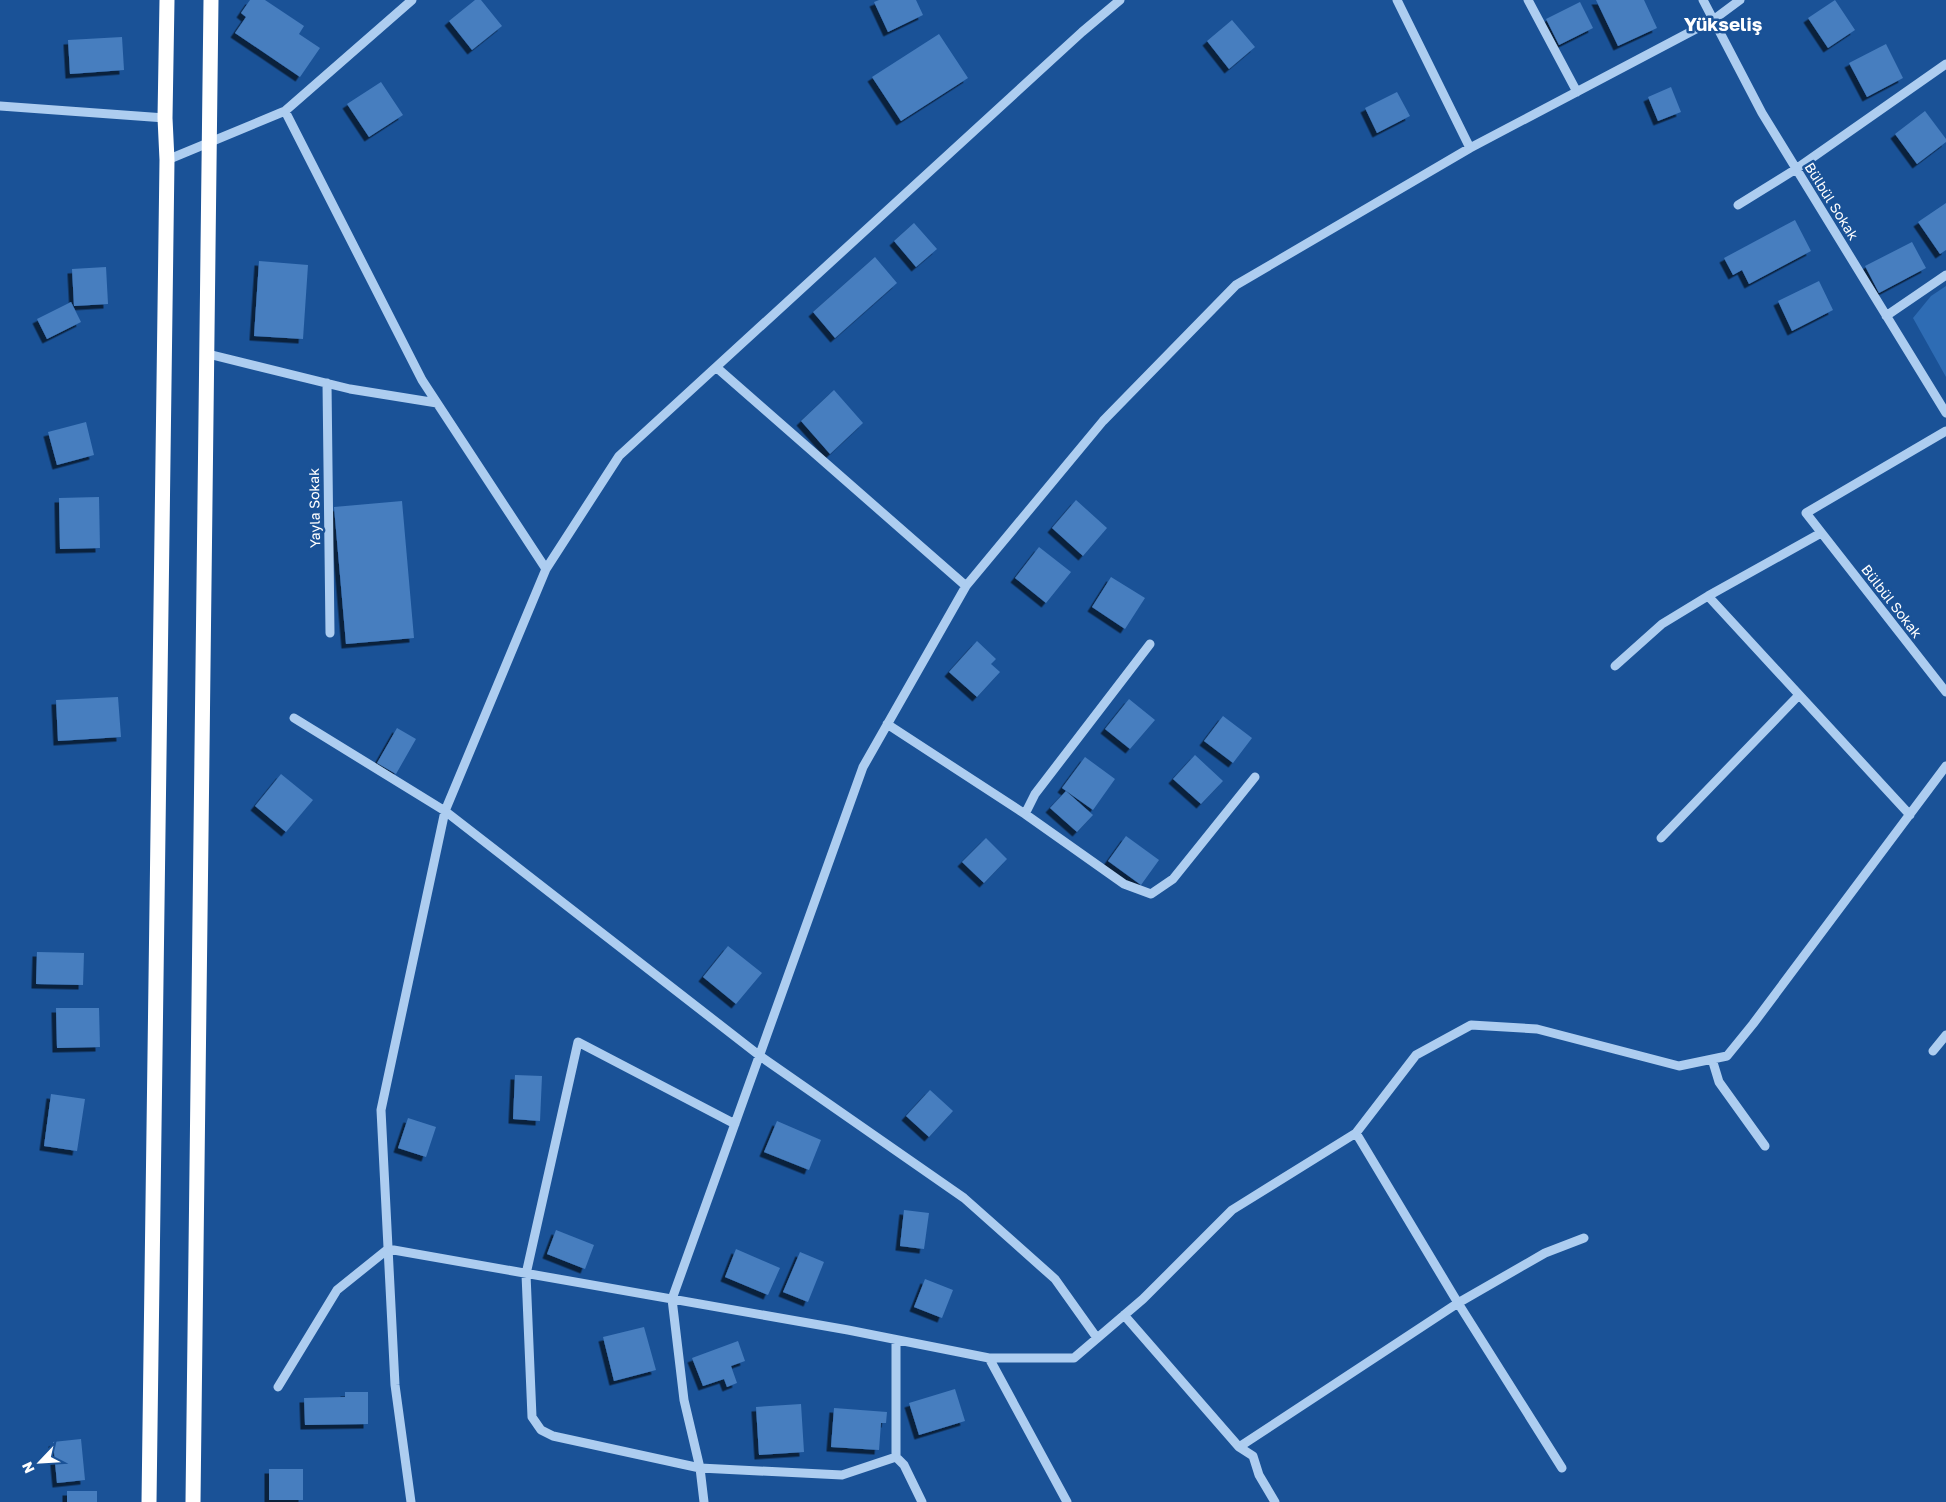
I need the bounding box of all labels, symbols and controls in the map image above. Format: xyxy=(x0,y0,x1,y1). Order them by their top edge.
district label: Yükseliş xyxy=(1684,12,1763,35)
street label: Bülbül Sokak xyxy=(1801,159,1863,243)
street label: Yayla Sokak xyxy=(305,468,323,548)
street label: Bülbül Sokak xyxy=(1858,561,1926,641)
north arrow xyxy=(15,1437,65,1487)
text: N xyxy=(18,1459,38,1476)

